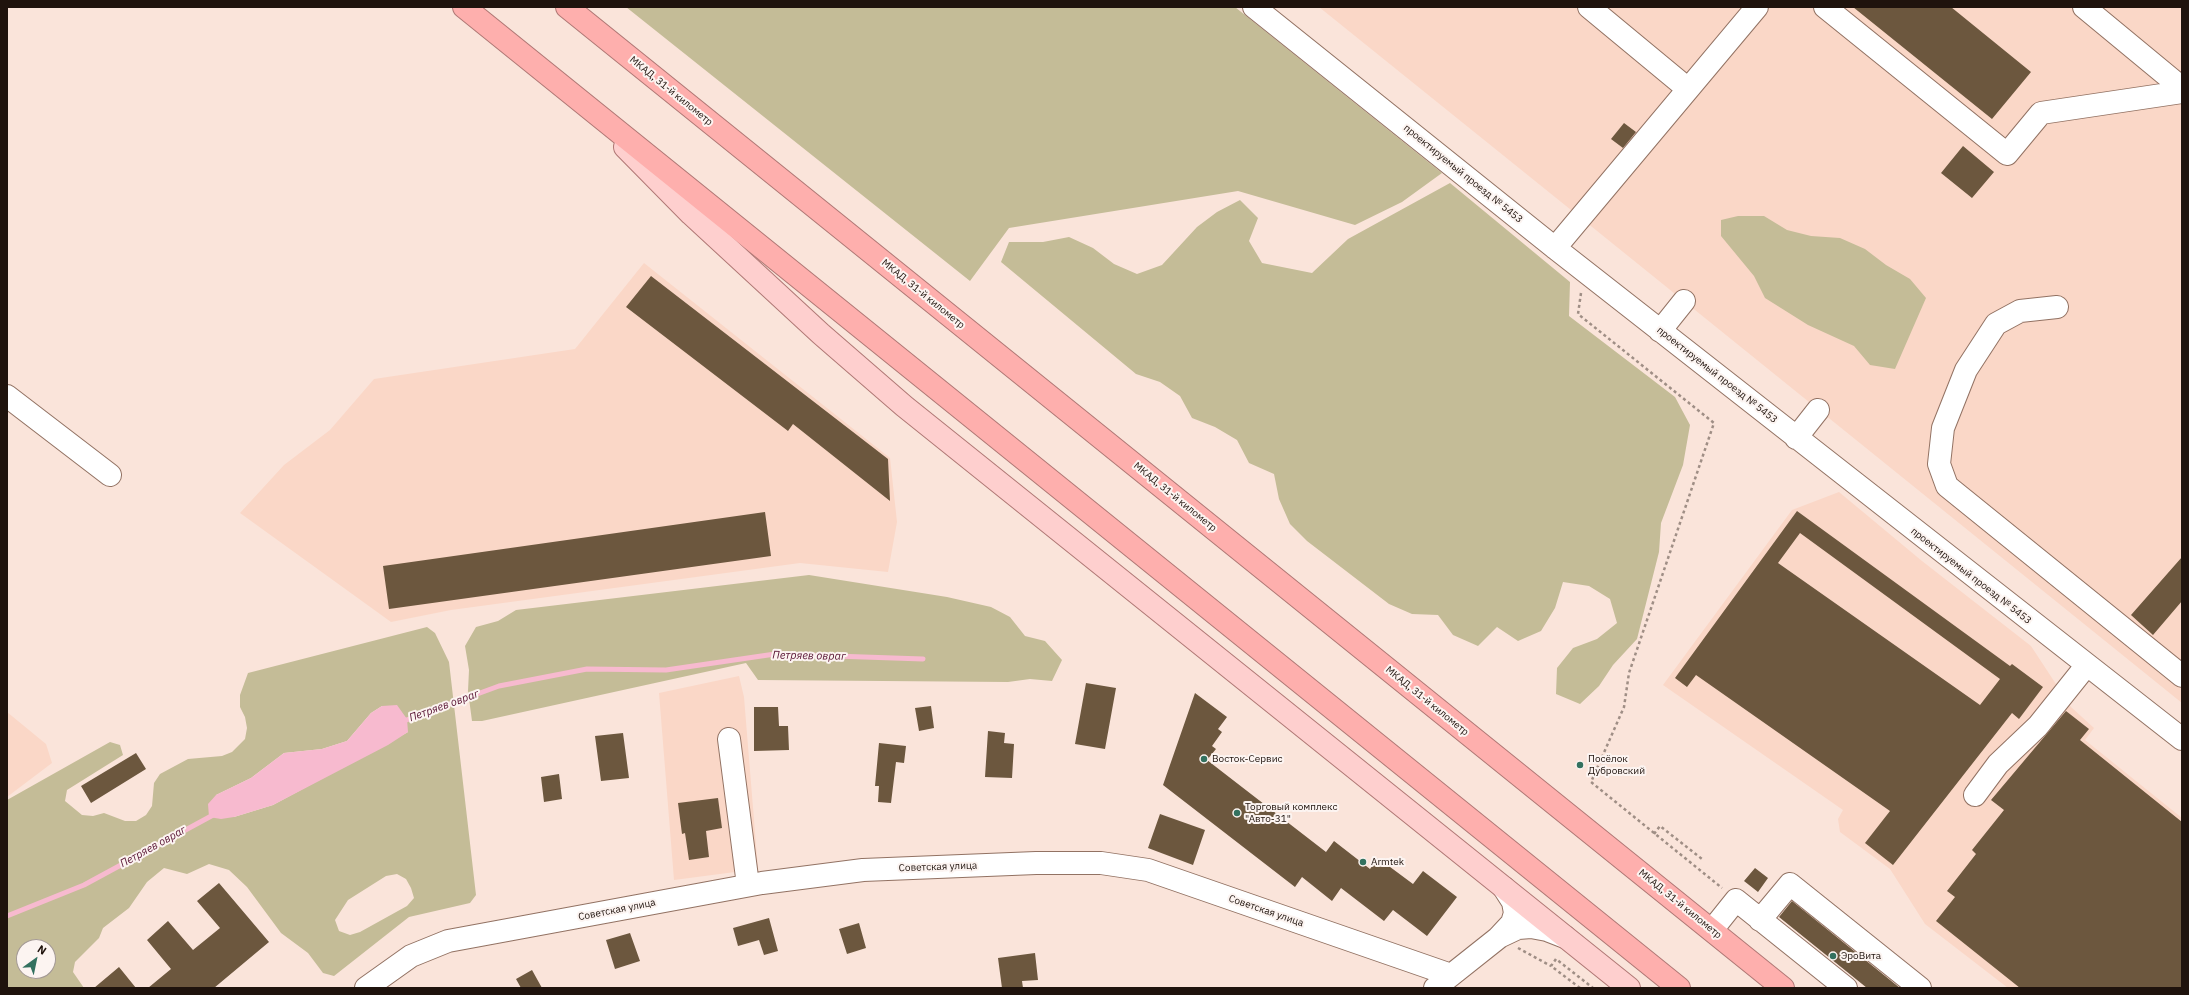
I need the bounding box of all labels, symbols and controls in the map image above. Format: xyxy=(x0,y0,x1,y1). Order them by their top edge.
street label: МКАД, 31-й километр xyxy=(627,54,715,128)
street label: проектируемый проезд № 5453 xyxy=(1401,122,1525,226)
street label: МКАД, 31-й километр xyxy=(879,257,967,331)
street label: проектируемый проезд № 5453 xyxy=(1654,324,1780,426)
street label: МКАД, 31-й километр xyxy=(1131,460,1219,534)
street label: проектируемый проезд № 5453 xyxy=(1908,525,2034,627)
water label: Петряев овраг xyxy=(772,649,846,663)
street label: МКАД, 31-й километр xyxy=(1383,664,1471,738)
water label: Петряев овраг xyxy=(407,687,481,725)
place label: Восток-Сервис xyxy=(1212,753,1283,765)
place label: Посёлок Дубровский xyxy=(1588,753,1645,776)
marker: Восток-Сервис xyxy=(1199,754,1209,764)
marker: Посёлок Дубровский xyxy=(1575,760,1585,770)
place label: Торговый комплекс "Авто-31" xyxy=(1245,801,1337,824)
marker: Торговый комплекс "Авто-31" xyxy=(1232,808,1242,818)
water label: Петряев овраг xyxy=(118,823,188,871)
place label: Armtek xyxy=(1371,856,1404,868)
marker: Armtek xyxy=(1358,857,1368,867)
street label: Советская улица xyxy=(899,860,977,874)
street label: МКАД, 31-й километр xyxy=(1636,867,1724,941)
street label: Советская улица xyxy=(1227,893,1305,929)
street label: Советская улица xyxy=(577,897,657,923)
north arrow xyxy=(16,939,56,979)
text: N xyxy=(35,942,49,958)
place label: ЭроВита xyxy=(1841,950,1881,962)
marker: ЭроВита xyxy=(1828,951,1838,961)

